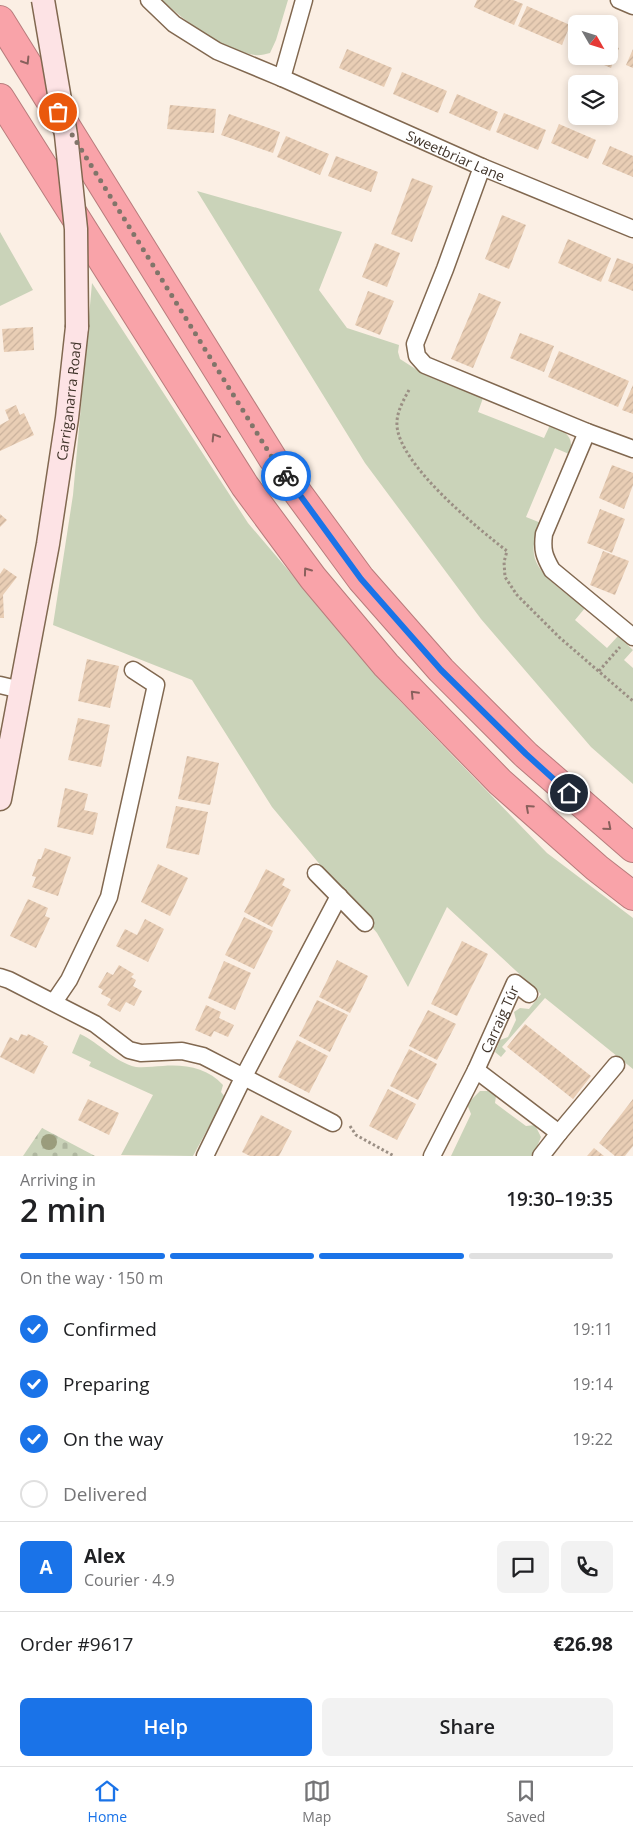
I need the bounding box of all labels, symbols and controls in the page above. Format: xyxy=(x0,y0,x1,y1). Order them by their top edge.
north arrow xyxy=(568,15,618,65)
map controls xyxy=(568,15,618,125)
one-way arrow xyxy=(19,56,29,65)
button: layers xyxy=(568,75,618,125)
pin xyxy=(37,91,79,133)
icon: bag xyxy=(44,98,72,126)
street label: Sweetbriar Lane xyxy=(404,125,508,185)
street label: Carriganarra Road xyxy=(51,340,85,462)
one-way arrow xyxy=(211,434,221,443)
courier xyxy=(261,451,311,501)
icon: bike xyxy=(272,462,300,490)
one-way arrow xyxy=(305,568,313,577)
one-way arrow xyxy=(410,690,419,699)
pin xyxy=(548,772,590,814)
icon: home xyxy=(555,779,583,807)
one-way arrow xyxy=(526,805,535,814)
one-way arrow xyxy=(602,821,611,830)
street label: Carraig Túr xyxy=(475,982,523,1056)
text: Arriving in xyxy=(20,1169,96,1191)
text: 19:30–19:35 xyxy=(506,1186,613,1212)
text: 2 min xyxy=(20,1188,106,1231)
text: On the way · 150 m xyxy=(20,1267,163,1289)
icon: check xyxy=(20,1315,48,1343)
text: Confirmed xyxy=(63,1316,157,1342)
text: 19:11 xyxy=(572,1318,613,1340)
icon: check xyxy=(20,1370,48,1398)
text: Preparing xyxy=(63,1371,150,1397)
text: 19:14 xyxy=(572,1373,613,1395)
icon: check xyxy=(20,1425,48,1453)
text: On the way xyxy=(63,1426,163,1452)
text: 19:22 xyxy=(572,1428,613,1450)
text: Delivered xyxy=(63,1481,147,1507)
button: chat xyxy=(497,1541,549,1593)
button: phone xyxy=(561,1541,613,1593)
text: Alex xyxy=(84,1543,125,1569)
text: A xyxy=(39,1554,53,1580)
text: Courier · 4.9 xyxy=(84,1569,175,1591)
text: Order #9617 xyxy=(20,1631,133,1657)
text: €26.98 xyxy=(553,1631,613,1657)
button: Help xyxy=(20,1698,312,1756)
button: Share xyxy=(322,1698,613,1756)
tab: Home xyxy=(88,1777,127,1826)
tab: Map xyxy=(302,1777,331,1826)
tab: Saved xyxy=(506,1777,545,1826)

